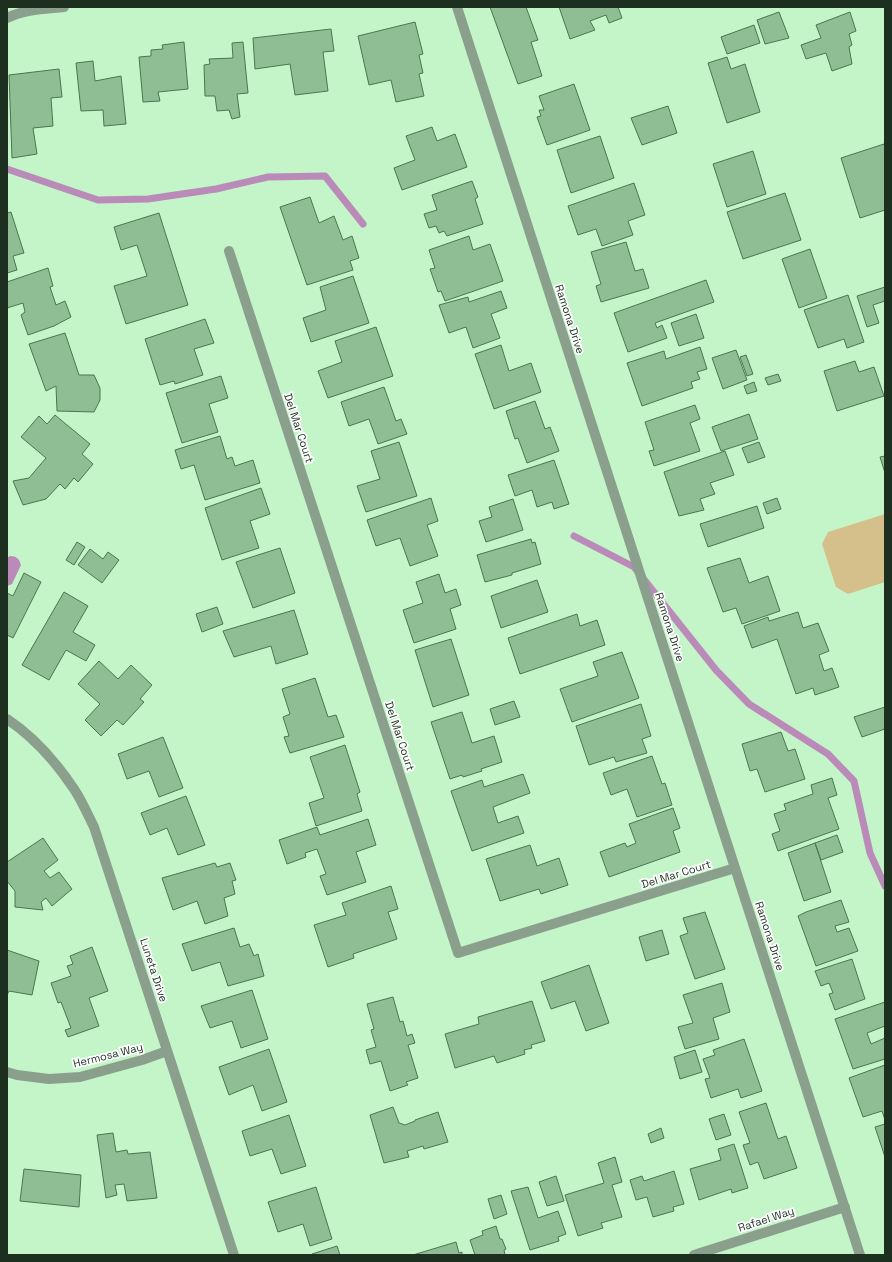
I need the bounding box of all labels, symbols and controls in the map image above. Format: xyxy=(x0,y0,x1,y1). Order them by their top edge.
street label: Ramona Drive xyxy=(552,283,588,355)
street label: Del Mar Court xyxy=(281,392,317,464)
street label: Ramona Drive xyxy=(652,591,688,663)
street label: Del Mar Court xyxy=(382,700,418,772)
street label: Del Mar Court xyxy=(640,857,712,891)
street label: Ramona Drive xyxy=(752,900,788,972)
street label: Luneta Drive xyxy=(137,936,171,1004)
street label: Hermosa Way xyxy=(72,1040,144,1070)
street label: Rafael Way xyxy=(736,1203,796,1235)

